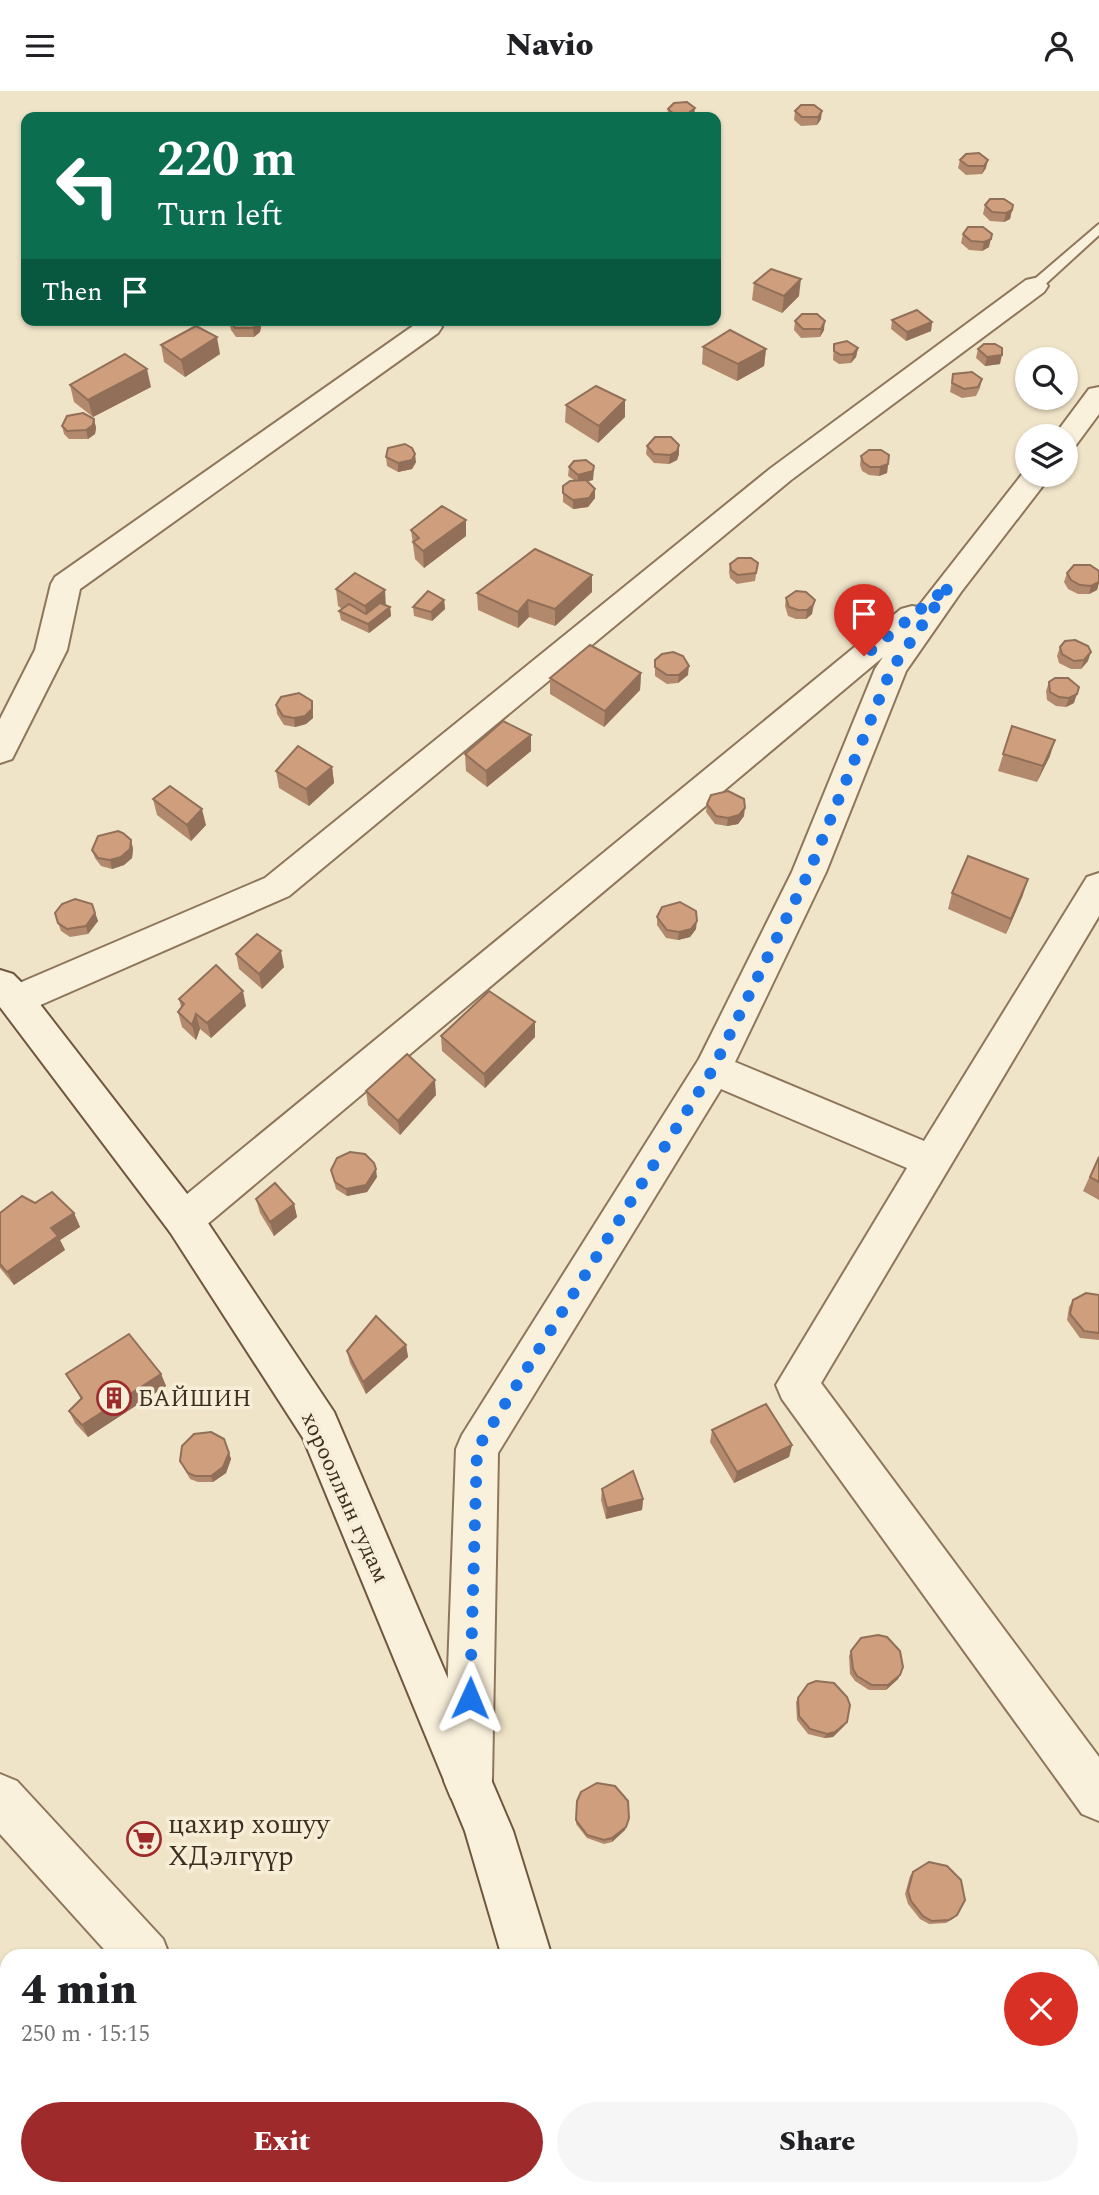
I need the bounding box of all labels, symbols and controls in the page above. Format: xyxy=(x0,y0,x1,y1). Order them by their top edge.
text: Navio xyxy=(506,21,593,70)
icon: menu xyxy=(21,27,59,65)
icon: person xyxy=(1040,27,1078,65)
text: 220 m xyxy=(157,123,296,198)
icon: left xyxy=(42,140,133,231)
text: Turn left xyxy=(157,191,283,240)
text: Then xyxy=(42,272,102,312)
icon: arrive xyxy=(116,273,154,311)
map controls xyxy=(1015,347,1078,487)
button: search xyxy=(1015,347,1078,410)
button: layers xyxy=(1015,424,1078,487)
pin xyxy=(834,584,894,656)
icon: arrive xyxy=(845,595,883,633)
building icon: БАЙШИН xyxy=(95,1379,133,1417)
place label: БАЙШИН xyxy=(138,1382,251,1417)
street label: хорооллын гудам xyxy=(291,1406,398,1589)
position arrow xyxy=(433,1661,507,1735)
place label: цахир хошуу ХДэлгүүр xyxy=(168,1803,331,1878)
supermarket icon: цахир хошуу ХДэлгүүр xyxy=(125,1820,163,1858)
text: 4 min xyxy=(21,1959,137,2022)
button: close xyxy=(1004,1972,1078,2046)
text: 250 m · 15:15 xyxy=(21,2017,150,2052)
button: Exit xyxy=(21,2102,543,2182)
button: Share xyxy=(557,2102,1078,2182)

